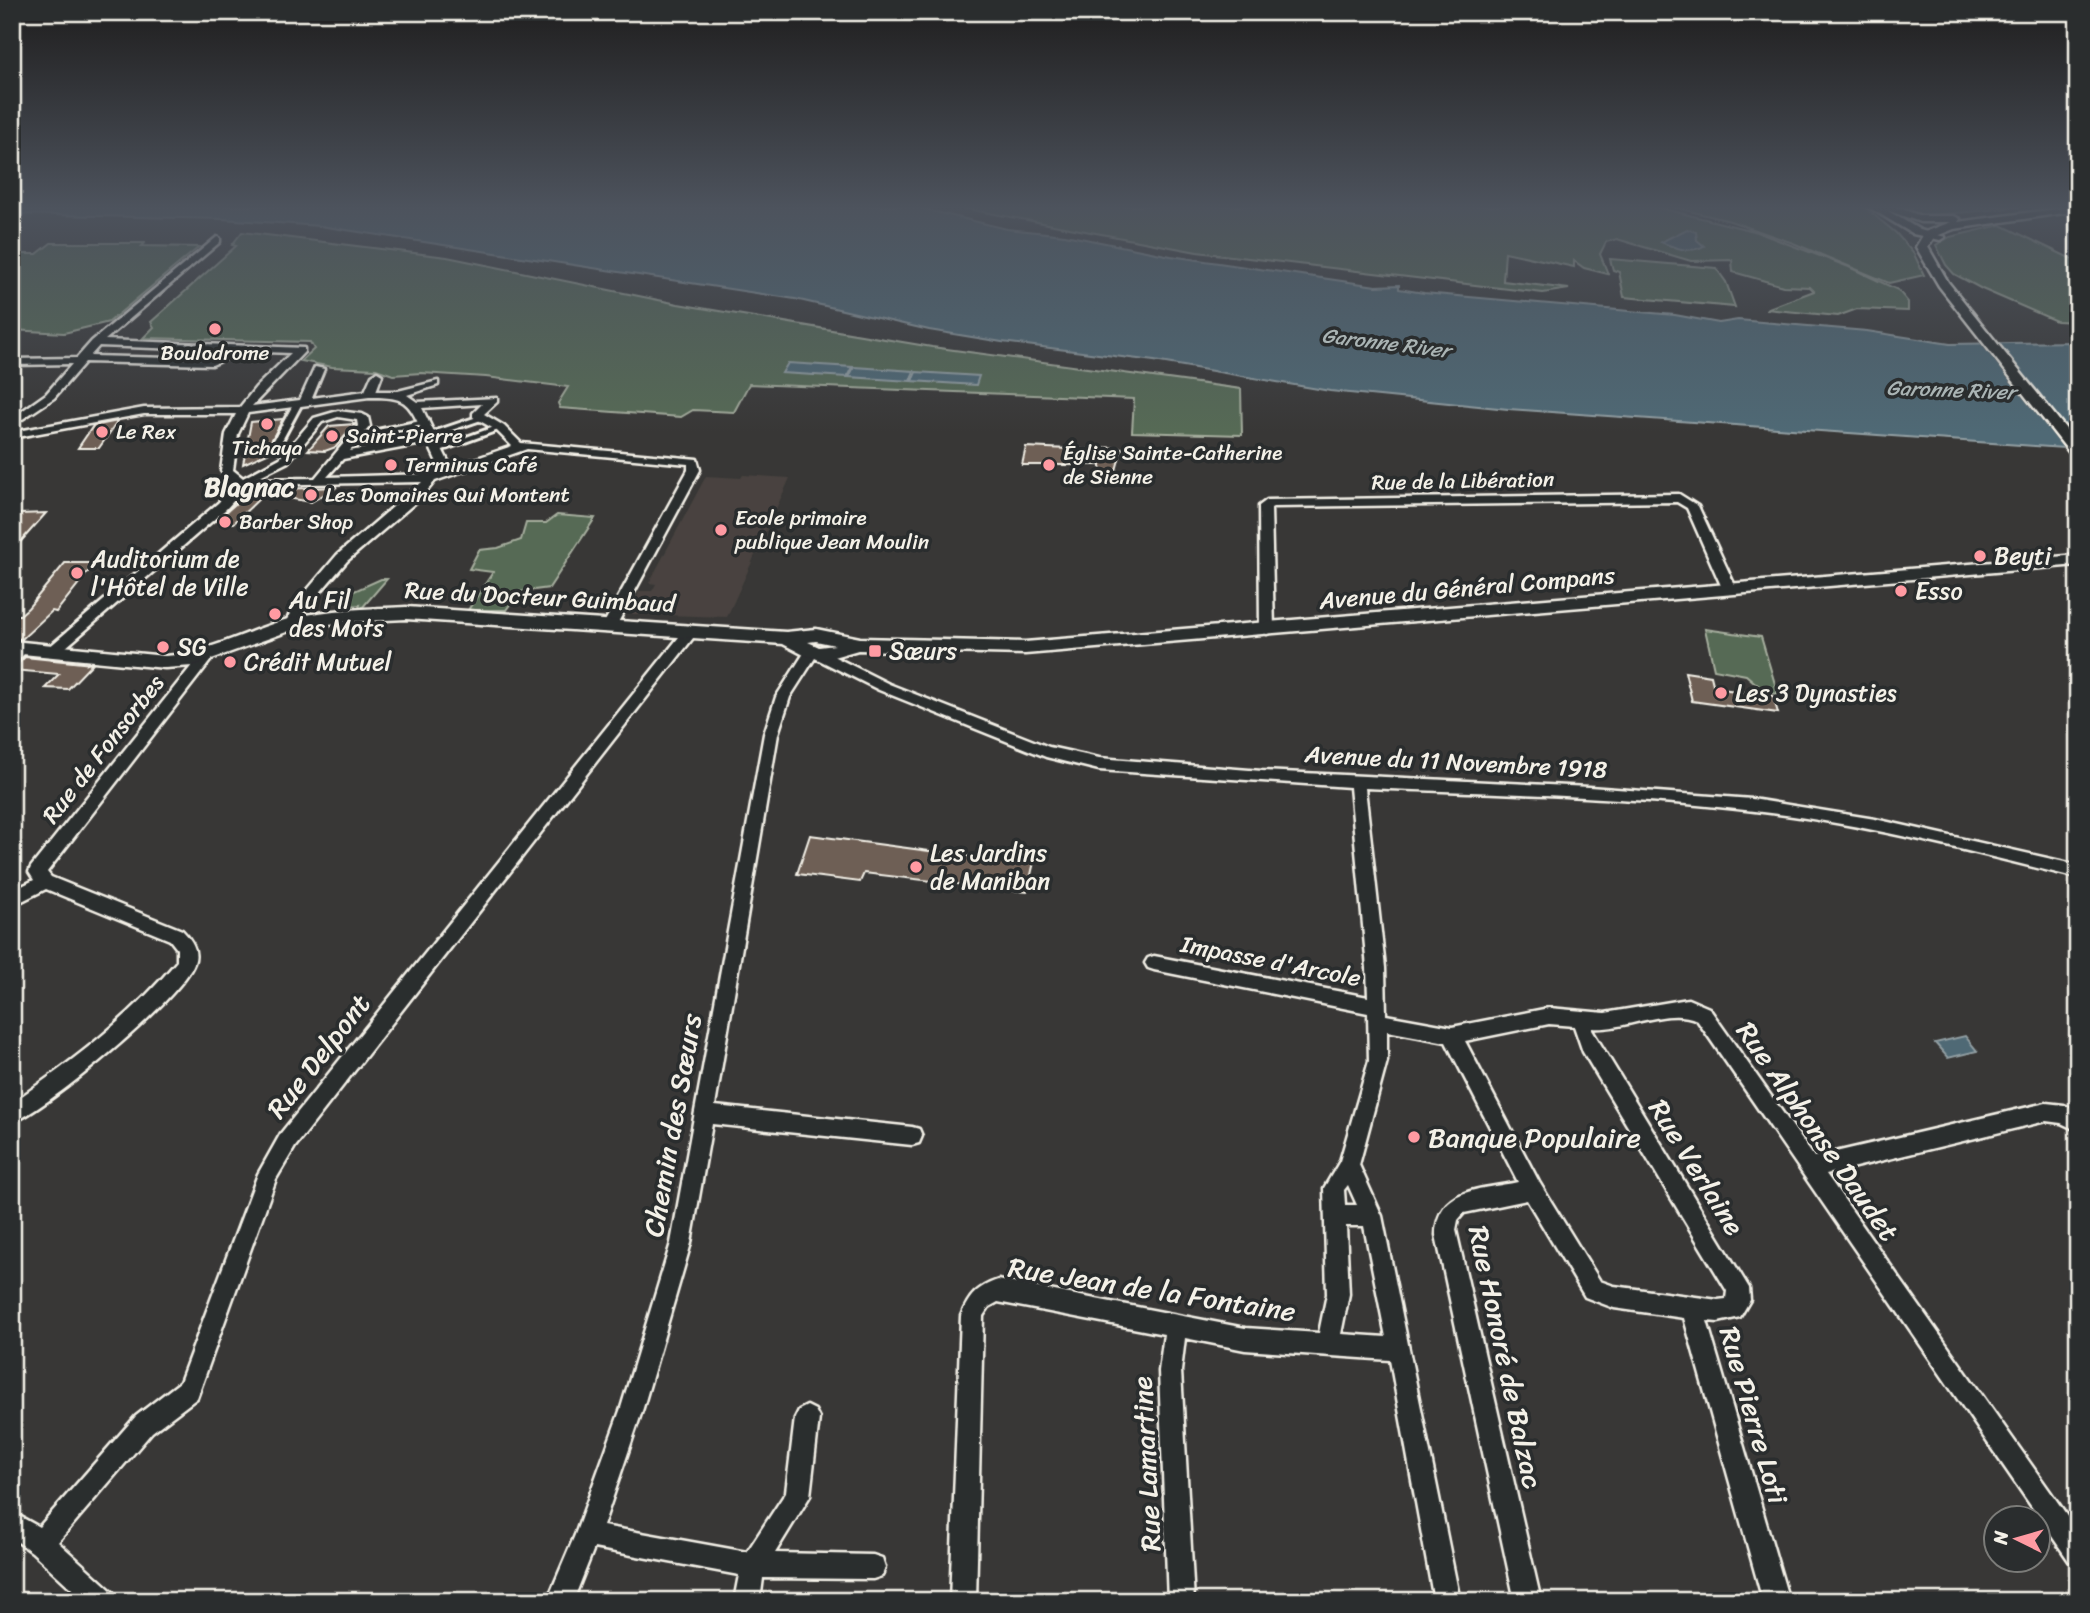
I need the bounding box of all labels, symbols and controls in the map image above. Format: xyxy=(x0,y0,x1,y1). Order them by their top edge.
water label: Garonne River xyxy=(1320,316,1457,370)
marker: Boulodrome xyxy=(207,321,223,337)
place label: Boulodrome xyxy=(161,334,270,372)
water label: Garonne River xyxy=(1886,369,2020,411)
place label: Le Rex xyxy=(116,413,176,451)
marker: Tichaya xyxy=(259,416,275,432)
place label: Saint-Pierre xyxy=(346,417,463,455)
marker: Le Rex xyxy=(94,424,110,440)
marker: Saint-Pierre xyxy=(324,428,340,444)
place label: Tichaya xyxy=(232,429,303,467)
place label: Église Sainte-Catherine de Sienne xyxy=(1063,434,1282,496)
place label: Terminus Café xyxy=(405,446,538,484)
marker: Terminus Café xyxy=(383,457,399,473)
marker: Église Sainte-Catherine de Sienne xyxy=(1041,457,1057,473)
street label: Rue de la Libération xyxy=(1371,460,1555,502)
district label: Blagnac xyxy=(204,464,295,510)
place label: Les Domaines Qui Montent xyxy=(325,476,570,514)
marker: Les Domaines Qui Montent xyxy=(303,487,319,503)
place label: Ecole primaire publique Jean Moulin xyxy=(734,499,929,561)
place label: Barber Shop xyxy=(239,503,353,541)
marker: Barber Shop xyxy=(217,514,233,530)
marker: Ecole primaire publique Jean Moulin xyxy=(713,522,729,538)
place label: Beyti xyxy=(1994,535,2052,577)
place label: Auditorium de l'Hôtel de Ville xyxy=(90,538,249,608)
marker: Beyti xyxy=(1972,548,1988,564)
street label: Avenue du Général Compans xyxy=(1316,554,1617,622)
marker: Auditorium de l'Hôtel de Ville xyxy=(69,565,85,581)
street label: Rue du Docteur Guimbaud xyxy=(404,569,678,625)
place label: Esso xyxy=(1915,570,1963,612)
place label: Au Fil des Mots xyxy=(288,579,385,649)
marker: Esso xyxy=(1893,583,1909,599)
marker: Au Fil des Mots xyxy=(267,606,283,622)
place label: SG xyxy=(177,626,207,668)
place label: Sœurs xyxy=(889,630,957,672)
marker: SG xyxy=(155,639,171,655)
place label: Crédit Mutuel xyxy=(244,641,392,683)
marker: Sœurs xyxy=(867,643,883,659)
marker: Crédit Mutuel xyxy=(222,654,238,670)
street label: Rue de Fonsorbes xyxy=(31,665,175,833)
place label: Les 3 Dynasties xyxy=(1735,672,1897,714)
marker: Les 3 Dynasties xyxy=(1713,685,1729,701)
street label: Avenue du 11 Novembre 1918 xyxy=(1303,733,1608,791)
place label: Les Jardins de Maniban xyxy=(930,832,1050,902)
marker: Les Jardins de Maniban xyxy=(908,859,924,875)
street label: Impasse d'Arcole xyxy=(1176,923,1365,999)
street label: Rue Delpont xyxy=(253,983,383,1130)
street label: Chemin des Sœurs xyxy=(629,1009,716,1241)
street label: Rue Alphonse Daudet xyxy=(1723,1011,1912,1252)
street label: Rue Verlaine xyxy=(1635,1089,1758,1245)
place label: Banque Populaire xyxy=(1428,1113,1641,1162)
marker: Banque Populaire xyxy=(1406,1129,1422,1145)
street label: Rue Honoré de Balzac xyxy=(1454,1221,1557,1493)
street label: Rue Jean de la Fontaine xyxy=(1005,1243,1299,1336)
street label: Rue Pierre Loti xyxy=(1705,1321,1803,1511)
street label: Rue Lamartine xyxy=(1117,1375,1176,1553)
north arrow xyxy=(1982,1504,2052,1574)
text: N xyxy=(1983,1529,2018,1547)

